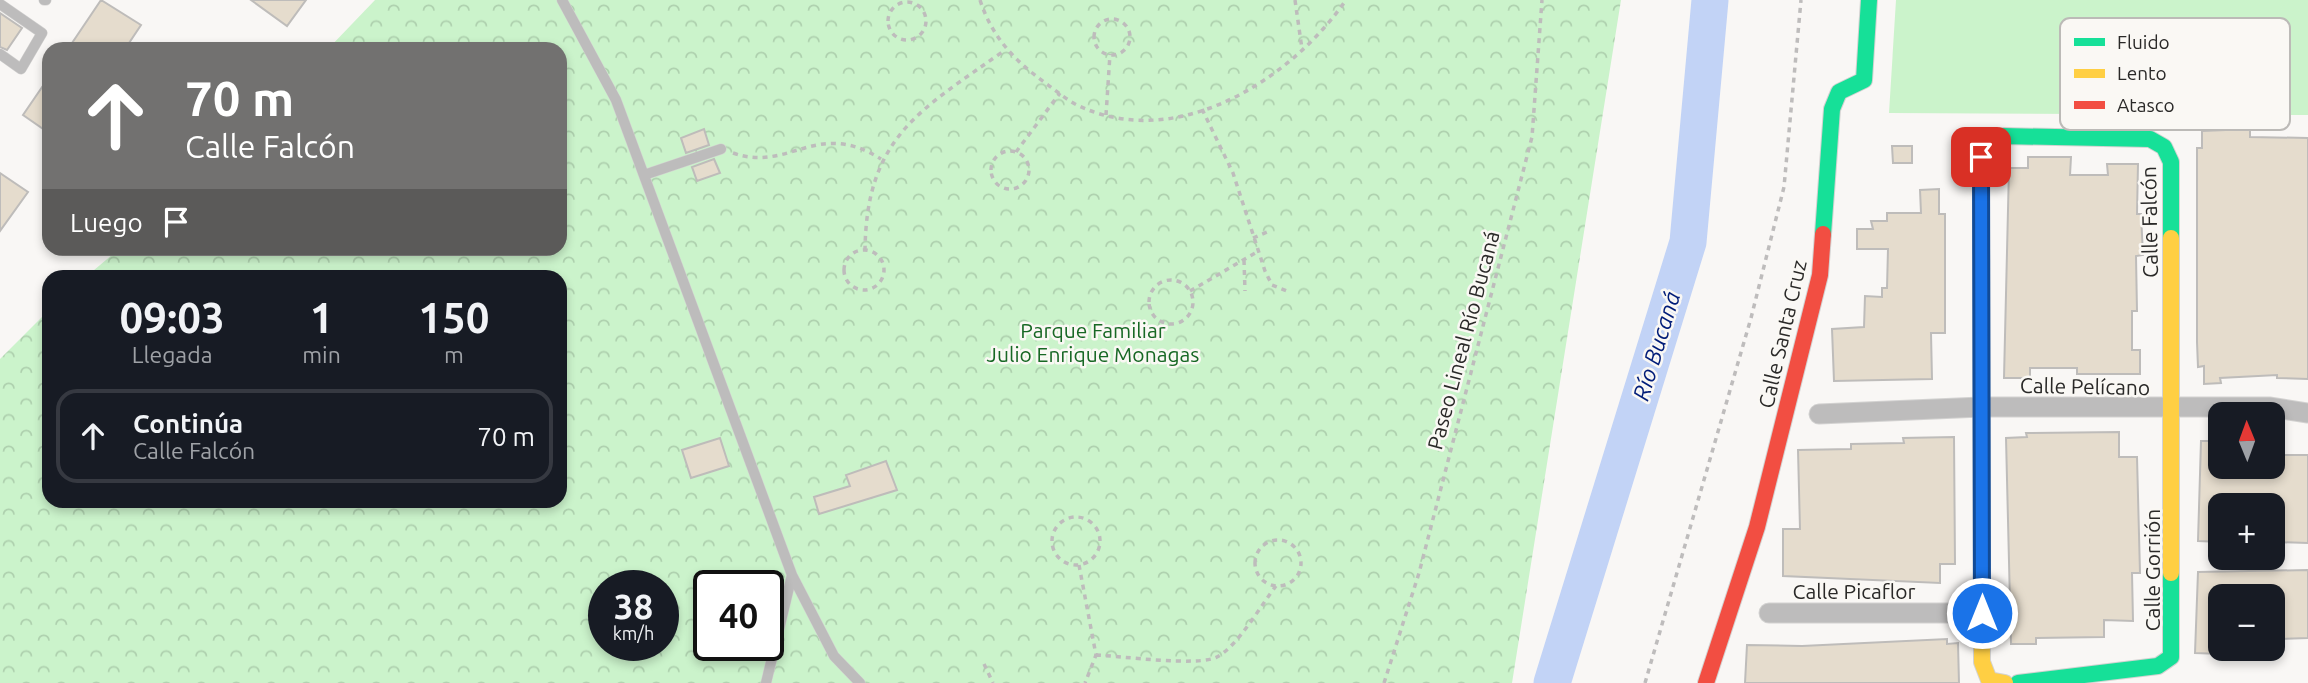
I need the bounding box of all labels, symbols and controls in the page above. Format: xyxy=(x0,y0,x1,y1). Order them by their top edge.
legend xyxy=(2060,18,2290,130)
text: Fluido xyxy=(2117,31,2170,53)
text: Lento xyxy=(2117,62,2167,84)
icon: ahead xyxy=(70,70,161,161)
text: 70 m xyxy=(185,70,294,125)
text: Atasco xyxy=(2117,94,2175,116)
pin xyxy=(1951,127,2011,187)
text: Calle Falcón xyxy=(185,128,355,164)
icon: arrive xyxy=(1962,138,2000,176)
street label: Calle Falcón xyxy=(2136,166,2162,278)
icon: arrive xyxy=(157,203,195,241)
text: Luego xyxy=(70,208,143,237)
street label: Paseo Lineal Río Bucaná xyxy=(1422,228,1504,452)
street label: Calle Santa Cruz xyxy=(1753,258,1811,410)
water label: Río Bucaná xyxy=(1628,289,1684,403)
text: 09:03 xyxy=(120,294,225,341)
text: 1 xyxy=(310,294,333,341)
text: 150 xyxy=(418,294,489,341)
park label: Parque Familiar Julio Enrique Monagas xyxy=(987,318,1199,366)
text: Llegada xyxy=(132,342,212,367)
text: min xyxy=(302,342,341,367)
text: m xyxy=(444,342,464,367)
street label: Calle Pelícano xyxy=(2020,373,2150,399)
north arrow xyxy=(2208,402,2286,480)
map controls xyxy=(2208,402,2285,661)
text: Continúa xyxy=(133,409,243,438)
icon: ahead xyxy=(74,417,112,455)
text: 70 m xyxy=(477,422,535,451)
text: Calle Falcón xyxy=(133,438,255,463)
button: + xyxy=(2208,493,2285,570)
street label: Calle Gorrión xyxy=(2140,509,2164,631)
speed limit sign: 40 xyxy=(693,570,784,661)
position arrow xyxy=(1945,576,2019,650)
street label: Calle Picaflor xyxy=(1793,579,1916,603)
button: − xyxy=(2208,584,2285,661)
text: 38 xyxy=(614,586,653,626)
text: km/h xyxy=(613,623,654,643)

